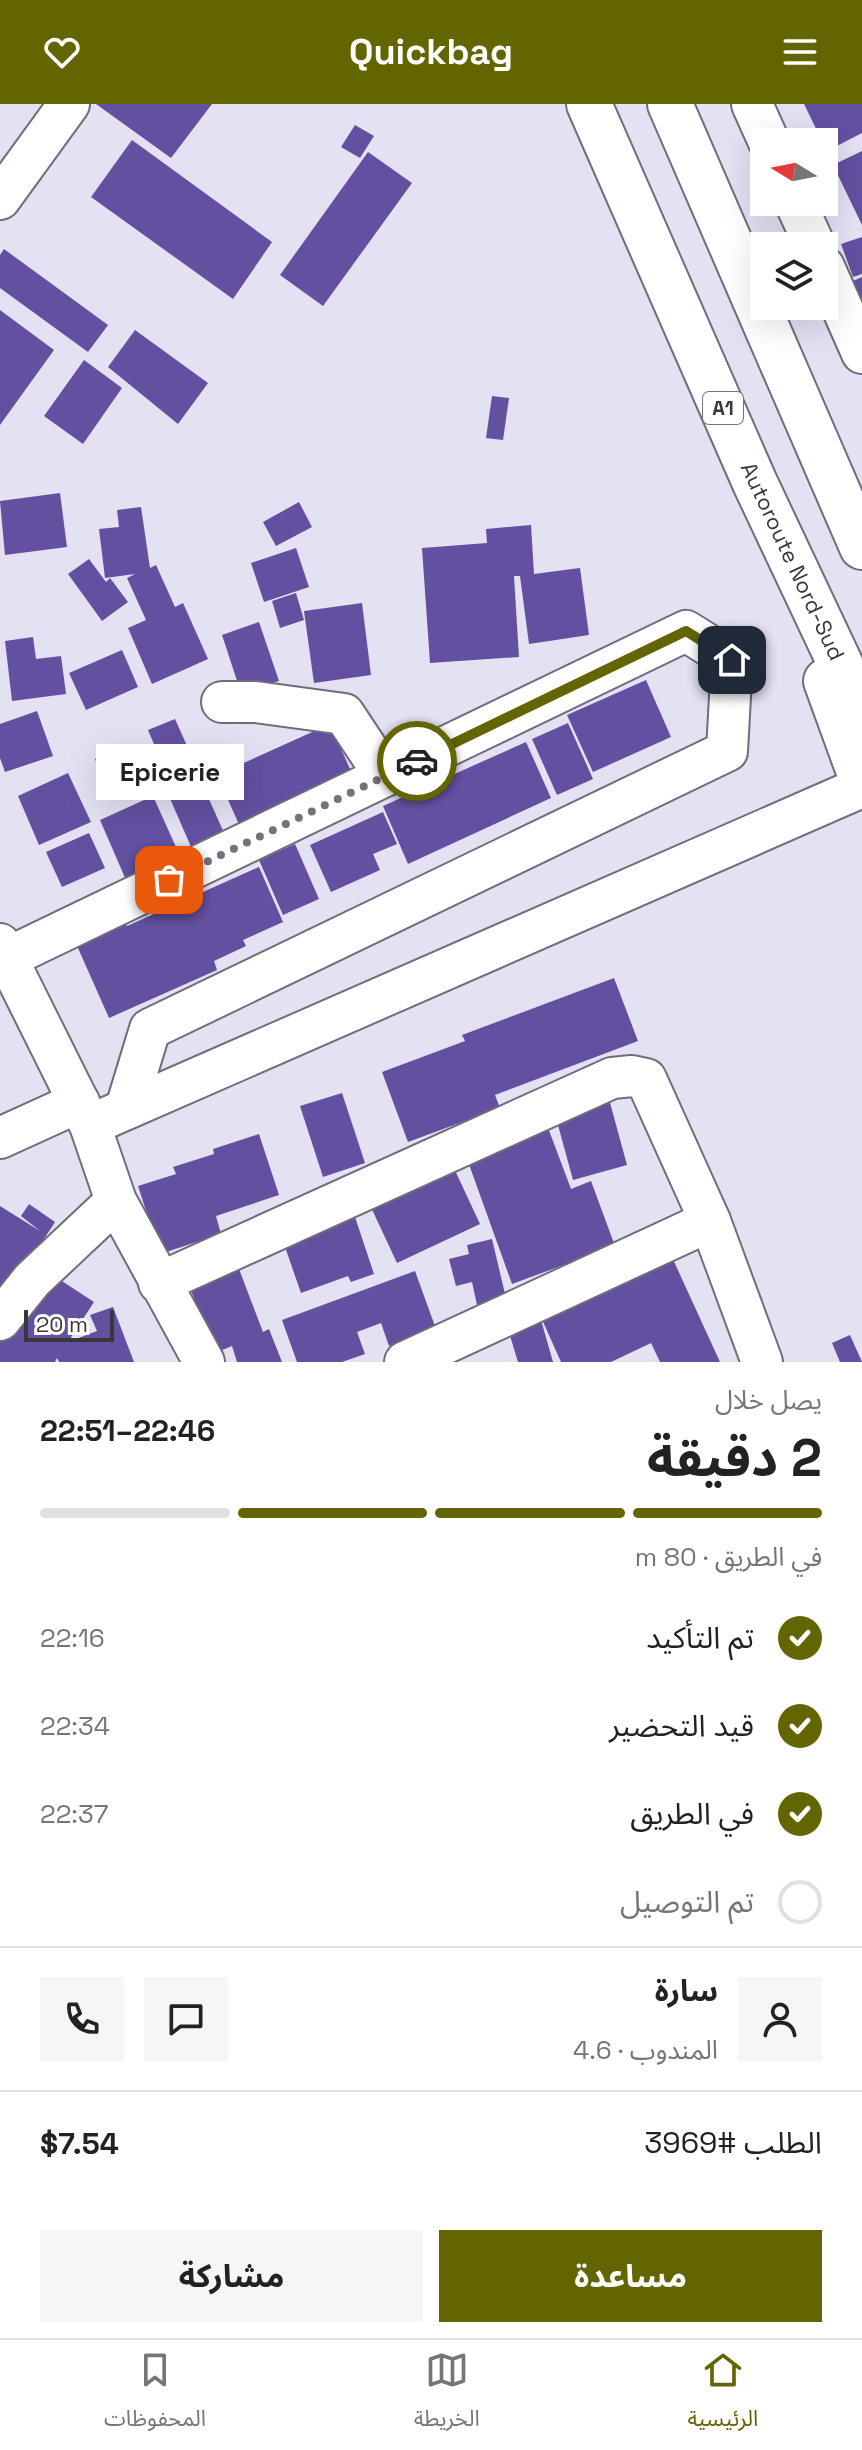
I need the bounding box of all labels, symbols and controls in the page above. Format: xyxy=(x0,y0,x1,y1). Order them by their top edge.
text: Quickbag xyxy=(349,29,513,75)
icon: heart xyxy=(40,30,84,74)
icon: menu xyxy=(778,30,822,74)
north arrow xyxy=(750,128,838,216)
map controls xyxy=(750,128,838,320)
button: layers xyxy=(750,232,838,320)
road number: A1 xyxy=(703,392,743,424)
street label: Autoroute Nord-Sud xyxy=(735,457,851,665)
pin xyxy=(698,626,766,694)
icon: home xyxy=(710,638,754,682)
courier xyxy=(377,721,457,801)
icon: car xyxy=(395,739,439,783)
callout: Epicerie xyxy=(95,744,243,800)
text: Epicerie xyxy=(120,755,220,789)
pin xyxy=(135,846,203,914)
icon: bag xyxy=(147,858,191,902)
scale bar xyxy=(24,1306,114,1342)
text: 20 m xyxy=(36,1310,88,1338)
text: يصل خلال xyxy=(715,1383,822,1417)
text: 22:46–22:51 xyxy=(40,1411,215,1450)
text: 2 دقيقة xyxy=(647,1425,822,1491)
text: في الطريق · 80 m xyxy=(635,1540,822,1574)
icon: check xyxy=(778,1616,822,1660)
text: تم التأكيد xyxy=(646,1618,754,1657)
text: 22:16 xyxy=(40,1621,105,1655)
icon: check xyxy=(778,1704,822,1748)
text: قيد التحضير xyxy=(609,1706,754,1745)
text: 22:34 xyxy=(40,1709,110,1743)
icon: check xyxy=(778,1792,822,1836)
text: في الطريق xyxy=(630,1794,754,1833)
text: 22:37 xyxy=(40,1797,108,1831)
text: تم التوصيل xyxy=(620,1882,754,1921)
text: سارة xyxy=(655,1971,718,2010)
button: phone xyxy=(40,1977,124,2061)
button: chat xyxy=(144,1977,228,2061)
button: person xyxy=(738,1977,822,2061)
text: المندوب · 4.6 xyxy=(573,2033,718,2067)
text: الطلب #3969 xyxy=(644,2123,822,2162)
text: $7.54 xyxy=(40,2124,119,2163)
button: مشاركة xyxy=(40,2230,423,2322)
button: مساعدة xyxy=(439,2230,822,2322)
tab: المحفوظات xyxy=(104,2348,206,2442)
tab: الخريطة xyxy=(414,2348,480,2442)
tab: الرئيسية xyxy=(687,2348,758,2442)

